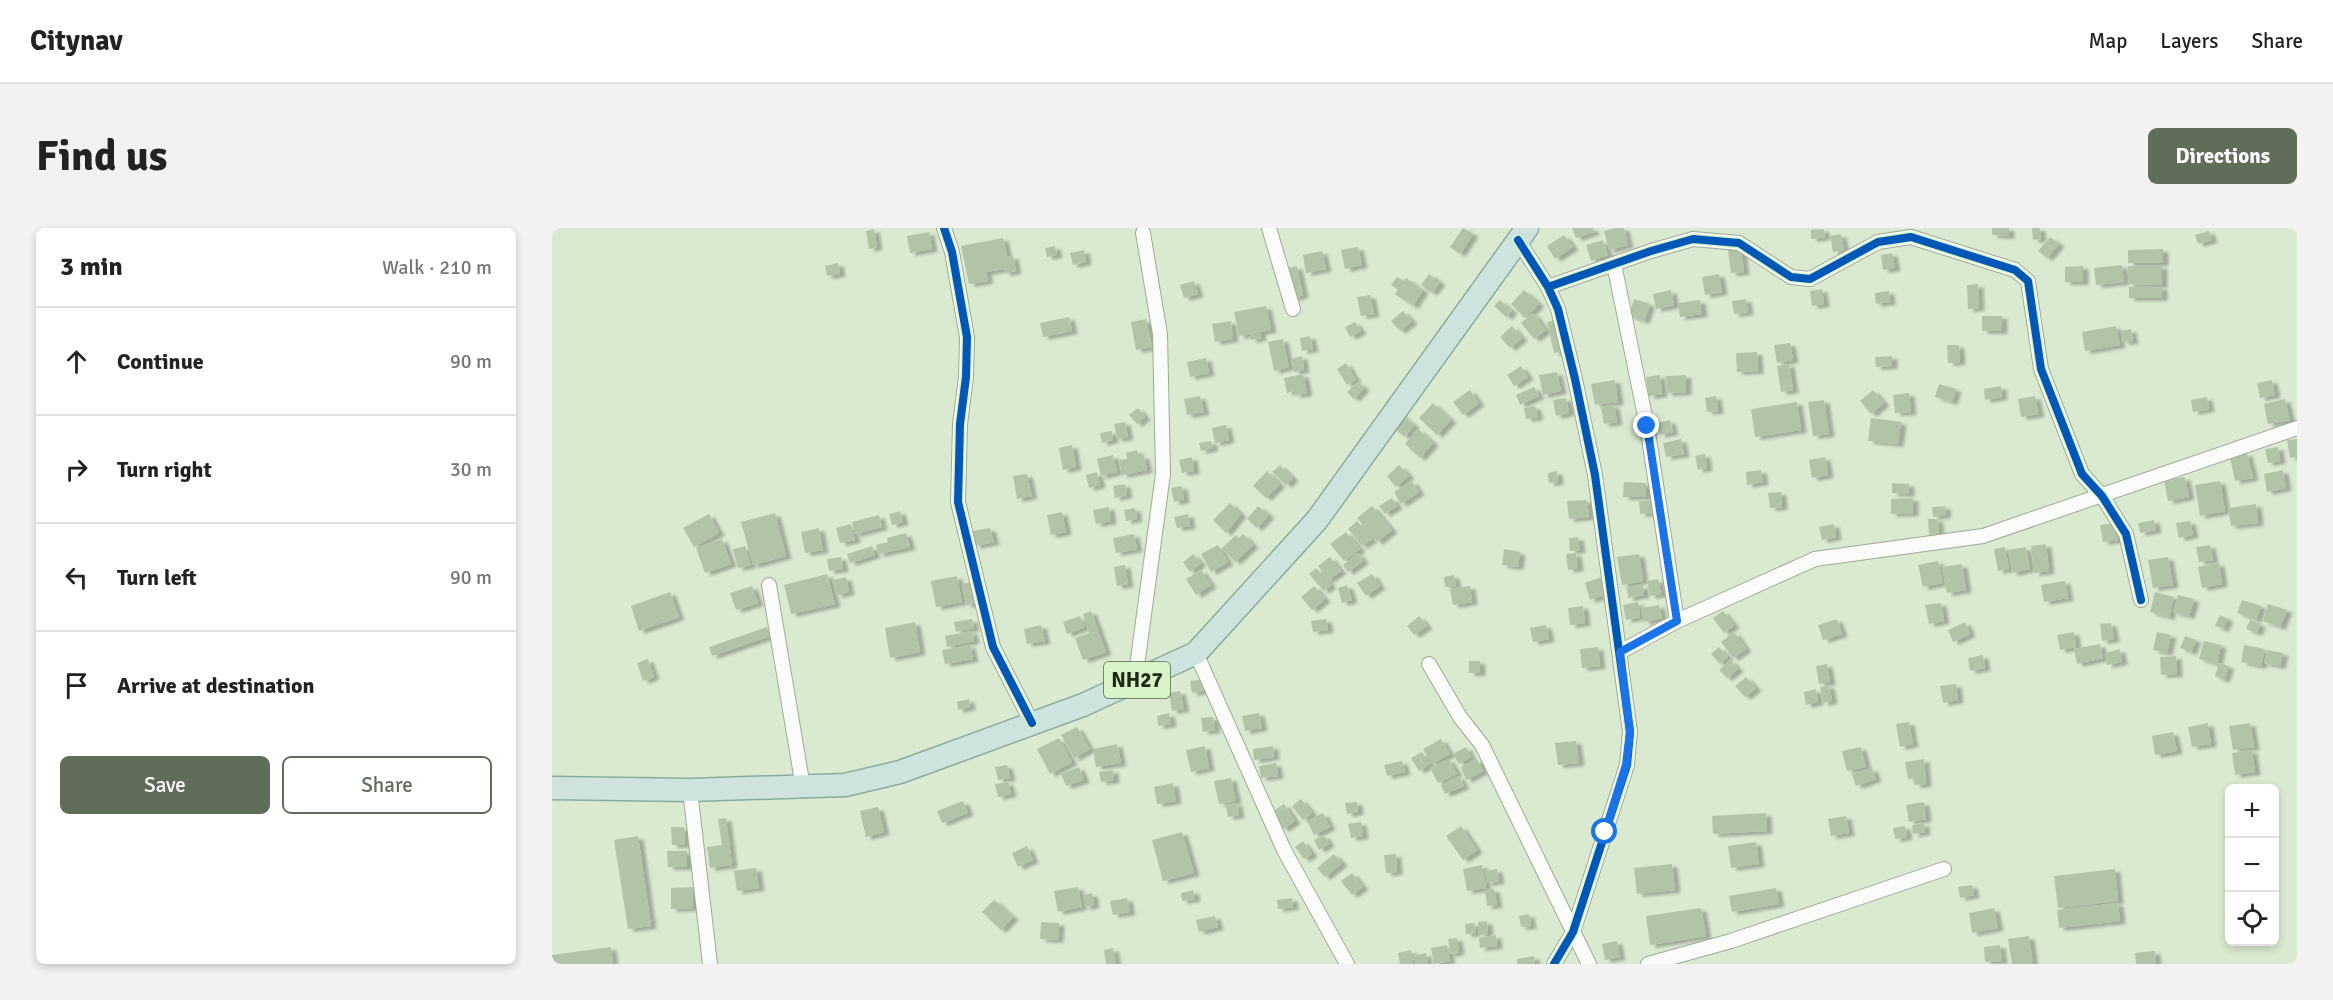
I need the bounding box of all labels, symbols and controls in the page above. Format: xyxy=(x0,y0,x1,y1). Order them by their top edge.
text: Citynav xyxy=(30,24,123,58)
text: Map xyxy=(2089,28,2127,54)
text: Layers xyxy=(2160,28,2218,54)
text: Share xyxy=(2251,28,2303,54)
button: Directions xyxy=(2148,128,2297,184)
text: Find us xyxy=(36,131,167,182)
text: 3 min xyxy=(60,251,123,283)
text: Walk · 210 m xyxy=(382,255,492,280)
icon: ahead xyxy=(60,345,93,378)
text: Continue xyxy=(117,348,204,375)
text: 90 m xyxy=(450,349,492,374)
route end xyxy=(1633,412,1659,438)
icon: right xyxy=(60,453,93,486)
text: Turn right xyxy=(117,456,212,483)
text: 30 m xyxy=(450,457,492,482)
icon: left xyxy=(60,561,93,594)
text: Turn left xyxy=(117,564,197,591)
text: 90 m xyxy=(450,565,492,590)
road number: NH27 xyxy=(1104,662,1170,698)
icon: arrive xyxy=(60,669,93,702)
text: Arrive at destination xyxy=(117,672,314,699)
button: Save xyxy=(60,756,270,814)
button: Share xyxy=(282,756,492,814)
map controls xyxy=(2225,784,2279,946)
button: + xyxy=(2225,784,2279,838)
route start xyxy=(1591,818,1617,844)
button: − xyxy=(2225,838,2279,892)
button: locate xyxy=(2225,892,2279,946)

